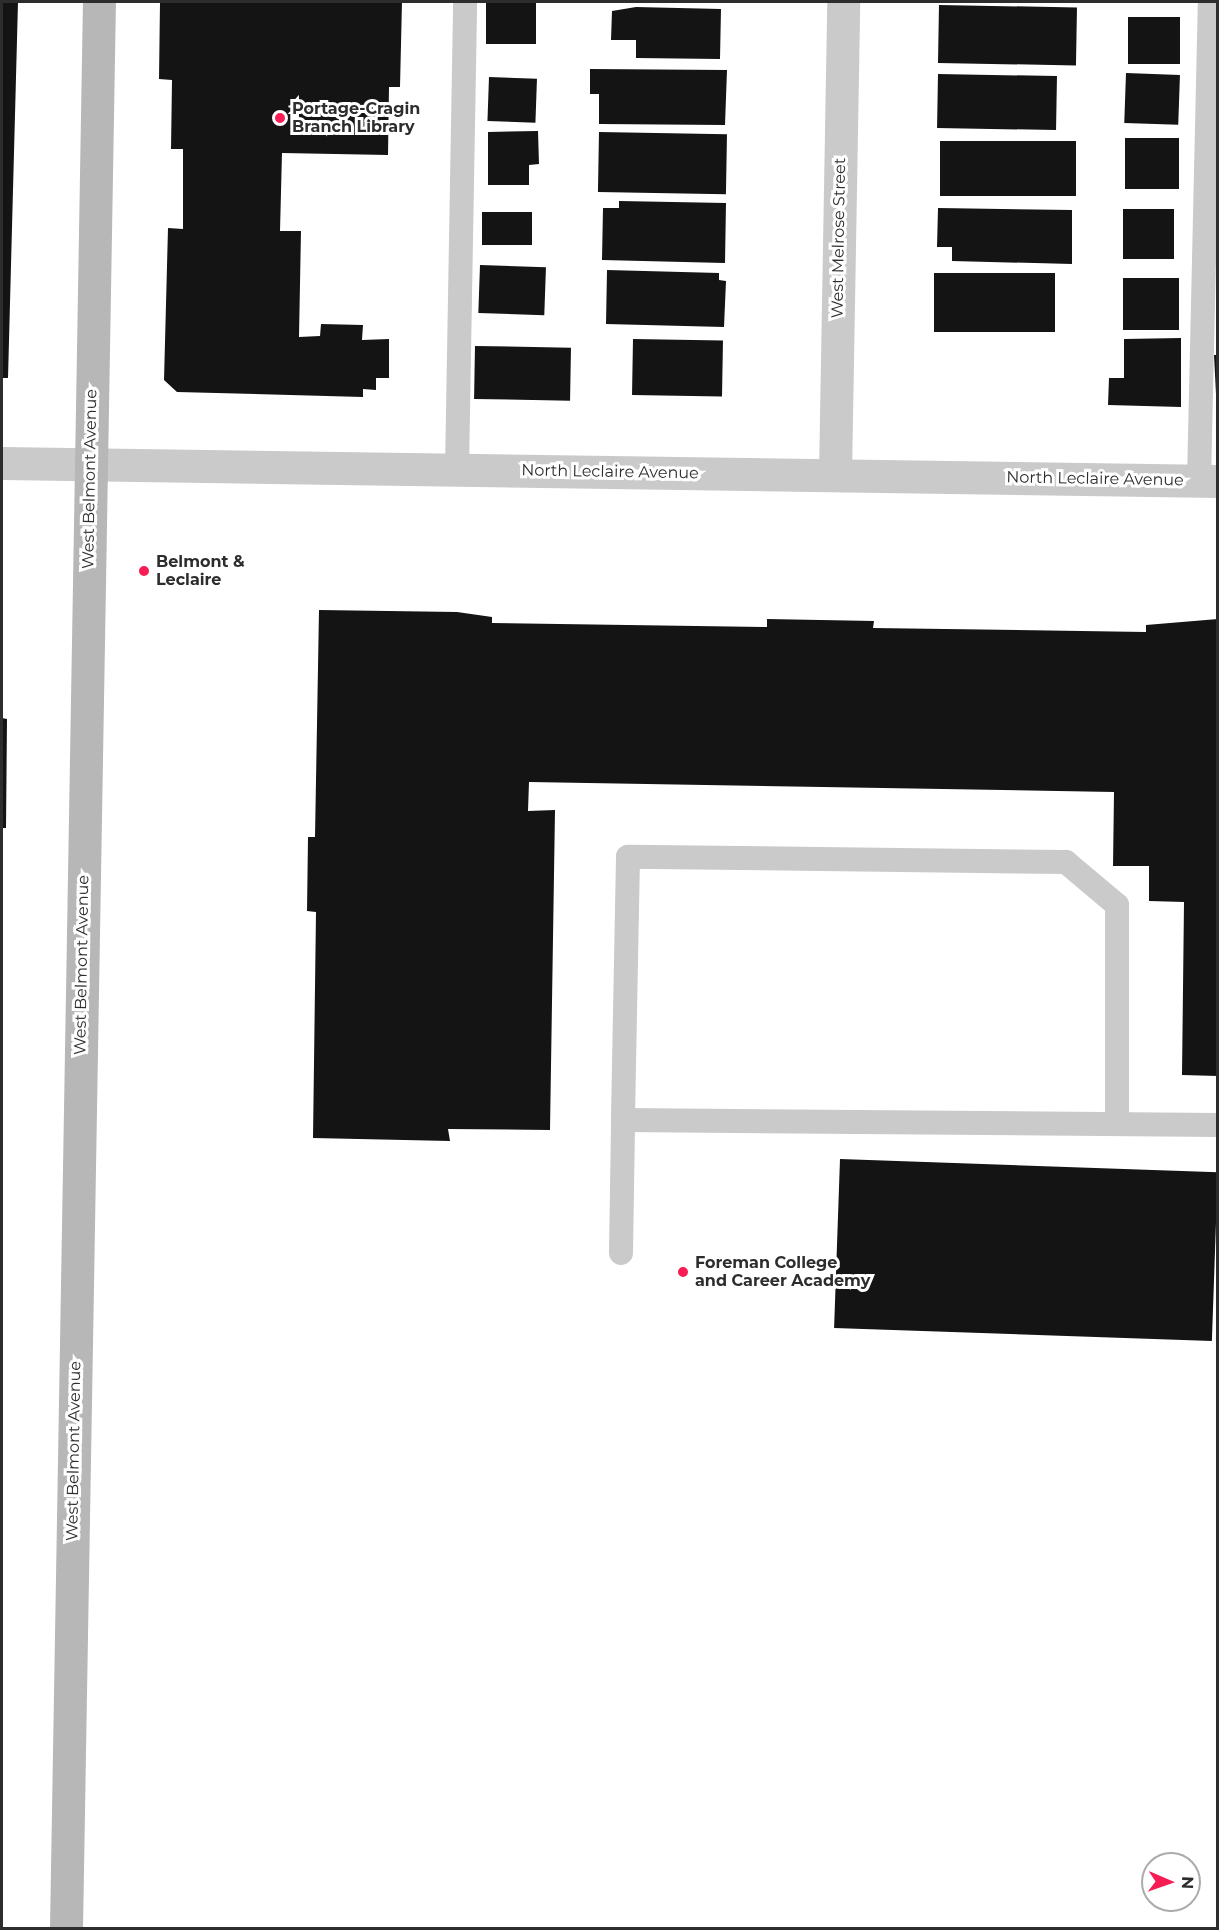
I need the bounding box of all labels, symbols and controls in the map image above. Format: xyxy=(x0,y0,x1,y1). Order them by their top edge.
place label: Portage-Cragin Branch Library xyxy=(292,99,420,137)
marker: Portage-Cragin Branch Library xyxy=(273,111,287,125)
street label: West Melrose Street xyxy=(828,158,850,318)
street label: West Belmont Avenue xyxy=(79,389,101,569)
street label: North Leclaire Avenue xyxy=(521,461,699,483)
street label: North Leclaire Avenue xyxy=(1006,468,1184,490)
place label: Belmont & Leclaire xyxy=(156,552,245,590)
marker: Belmont & Leclaire xyxy=(137,564,151,578)
street label: West Belmont Avenue xyxy=(71,875,93,1055)
place label: Foreman College and Career Academy xyxy=(695,1253,870,1291)
marker: Foreman College and Career Academy xyxy=(676,1265,690,1279)
street label: West Belmont Avenue xyxy=(63,1361,85,1541)
north arrow xyxy=(1141,1852,1201,1912)
text: N xyxy=(1178,1876,1197,1889)

